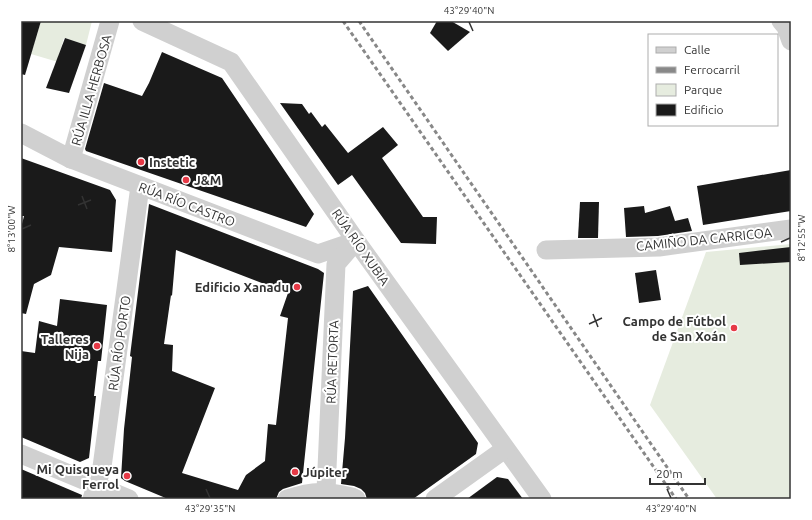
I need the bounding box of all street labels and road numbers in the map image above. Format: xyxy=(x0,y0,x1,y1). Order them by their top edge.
street label: RÚA ILLA HERBOSA xyxy=(67,32,114,147)
street label: RÚA RÍO CASTRO xyxy=(137,178,237,229)
street label: RÚA RÍO XUBIA xyxy=(330,206,394,288)
street label: CAMIÑO DA CARRICOA xyxy=(635,225,773,253)
street label: RÚA RÍO PORTO xyxy=(104,294,133,391)
street label: RÚA RETORTA xyxy=(323,319,340,404)

